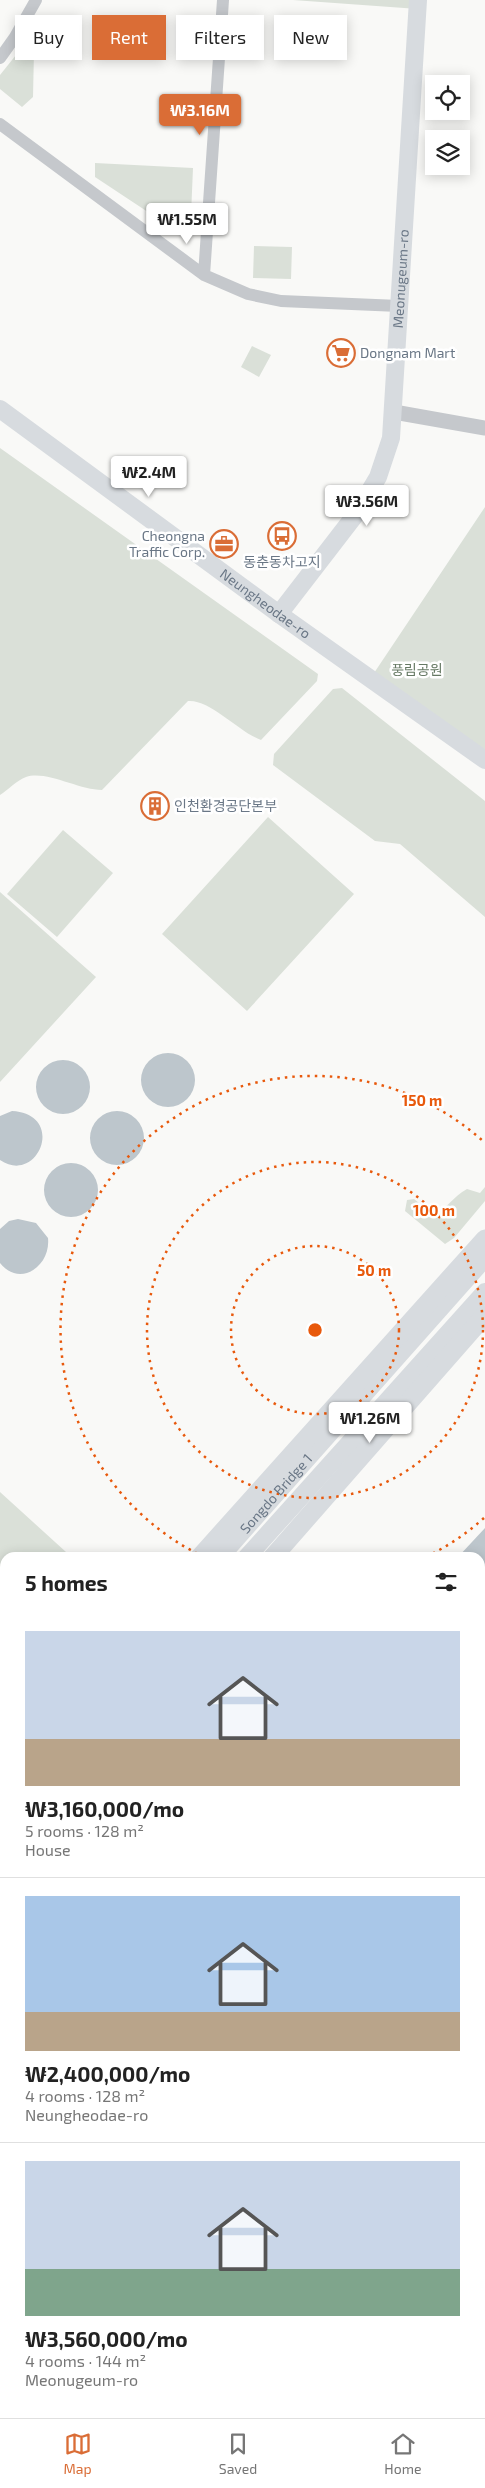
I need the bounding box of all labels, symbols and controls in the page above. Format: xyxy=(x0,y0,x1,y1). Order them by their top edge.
chip: Buy xyxy=(15,15,82,60)
chip: Rent xyxy=(92,15,166,60)
chip: Filters xyxy=(176,15,264,60)
chip: New xyxy=(274,15,347,60)
map controls xyxy=(425,75,470,175)
button: locate xyxy=(425,75,470,120)
pin: ₩3.16M xyxy=(159,94,241,136)
text: ₩3.16M xyxy=(170,100,230,119)
button: layers xyxy=(425,130,470,175)
pin: ₩1.55M xyxy=(146,202,228,245)
text: ₩1.55M xyxy=(157,209,217,228)
street label: Meonugeum-ro xyxy=(389,229,412,329)
supermarket icon: Dongnam Mart xyxy=(326,338,356,368)
place label: Dongnam Mart xyxy=(360,344,455,361)
pin: ₩2.4M xyxy=(114,456,184,498)
text: ₩2.4M xyxy=(122,462,176,481)
pin: ₩3.56M xyxy=(326,484,408,527)
text: ₩3.56M xyxy=(336,491,398,510)
bus stop icon: 동춘동차고지 xyxy=(267,521,297,551)
place label: Cheongna Traffic Corp. xyxy=(129,527,205,560)
office icon: Cheongna Traffic Corp. xyxy=(209,529,239,559)
place label: 동춘동차고지 xyxy=(243,553,321,570)
street label: Neungheodae-ro xyxy=(217,565,314,642)
park label: 풍림공원 xyxy=(391,661,443,678)
building icon: 인천환경공단본부 xyxy=(140,791,170,821)
place label: 인천환경공단본부 xyxy=(174,797,277,814)
text: 150 m xyxy=(402,1091,442,1109)
text: 100 m xyxy=(413,1201,455,1219)
text: 50 m xyxy=(357,1261,391,1279)
centre of rings xyxy=(306,1321,324,1339)
pin: ₩1.26M xyxy=(329,1402,411,1444)
text: ₩1.26M xyxy=(340,1408,400,1427)
street label: Songdo Bridge 1 xyxy=(236,1450,315,1537)
icon: filters xyxy=(432,1568,460,1596)
text: 5 homes xyxy=(25,1570,108,1595)
icon: home xyxy=(198,1663,288,1753)
text: ₩3,160,000/mo xyxy=(25,1796,184,1821)
text: 5 rooms · 128 m² xyxy=(25,1821,144,1840)
text: House xyxy=(25,1840,71,1859)
icon: home xyxy=(198,1929,288,2019)
text: ₩2,400,000/mo xyxy=(25,2061,190,2086)
text: 4 rooms · 128 m² xyxy=(25,2086,145,2105)
text: Neungheodae-ro xyxy=(25,2105,148,2124)
icon: home xyxy=(198,2194,288,2284)
text: ₩3,560,000/mo xyxy=(25,2326,188,2351)
text: 4 rooms · 144 m² xyxy=(25,2351,146,2370)
text: Meonugeum-ro xyxy=(25,2370,138,2389)
tab: Map xyxy=(64,2430,92,2477)
tab: Saved xyxy=(219,2430,257,2477)
tab: Home xyxy=(384,2430,421,2477)

